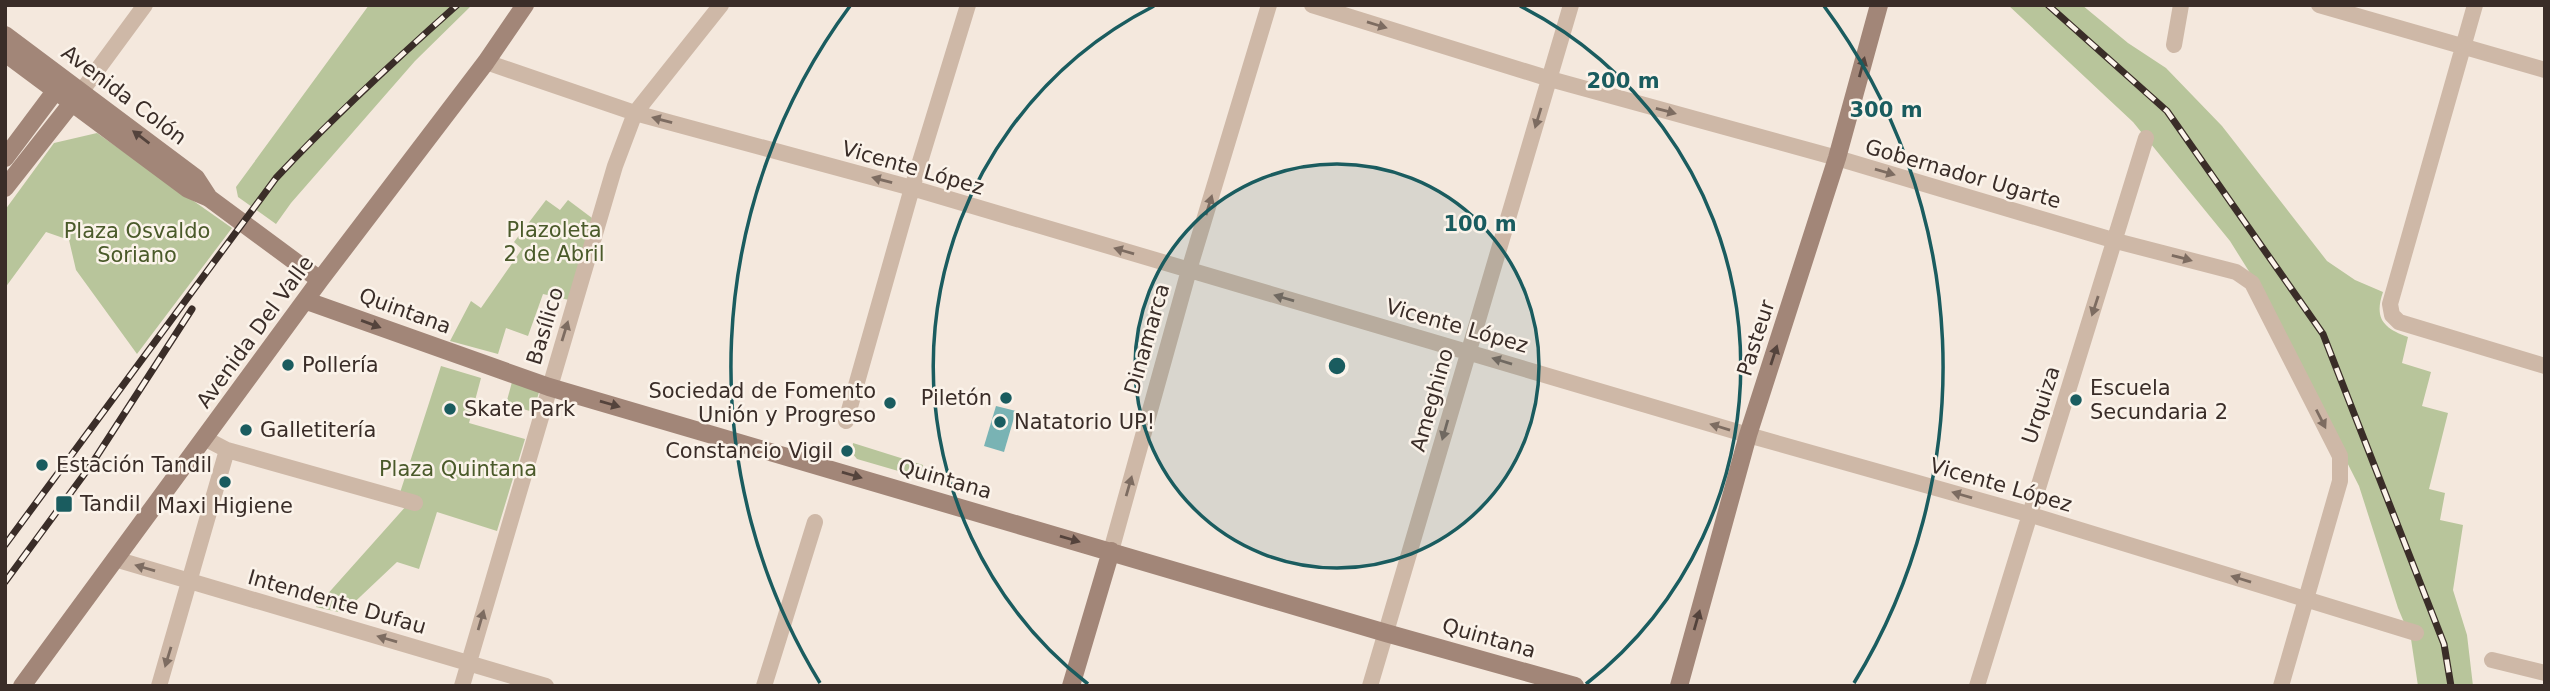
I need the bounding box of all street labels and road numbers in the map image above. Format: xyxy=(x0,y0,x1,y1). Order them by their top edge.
street label: Avenida Colón xyxy=(57,40,191,150)
street label: Gobernador Ugarte xyxy=(1862,135,2064,213)
street label: Vicente López xyxy=(839,136,987,200)
street label: Avenida Del Valle xyxy=(192,251,318,413)
street label: Dinamarca xyxy=(1120,281,1174,397)
street label: Quintana xyxy=(356,283,454,339)
street label: Basílico xyxy=(522,284,568,368)
street label: Vicente López xyxy=(1383,294,1531,358)
street label: Pasteur xyxy=(1732,297,1780,379)
street label: Ameghino xyxy=(1406,346,1458,454)
street label: Urquiza xyxy=(2017,363,2065,447)
street label: Vicente López xyxy=(1927,453,2075,517)
street label: Quintana xyxy=(895,454,995,504)
street label: Intendente Dufau xyxy=(245,565,429,639)
street label: Quintana xyxy=(1439,613,1539,663)

